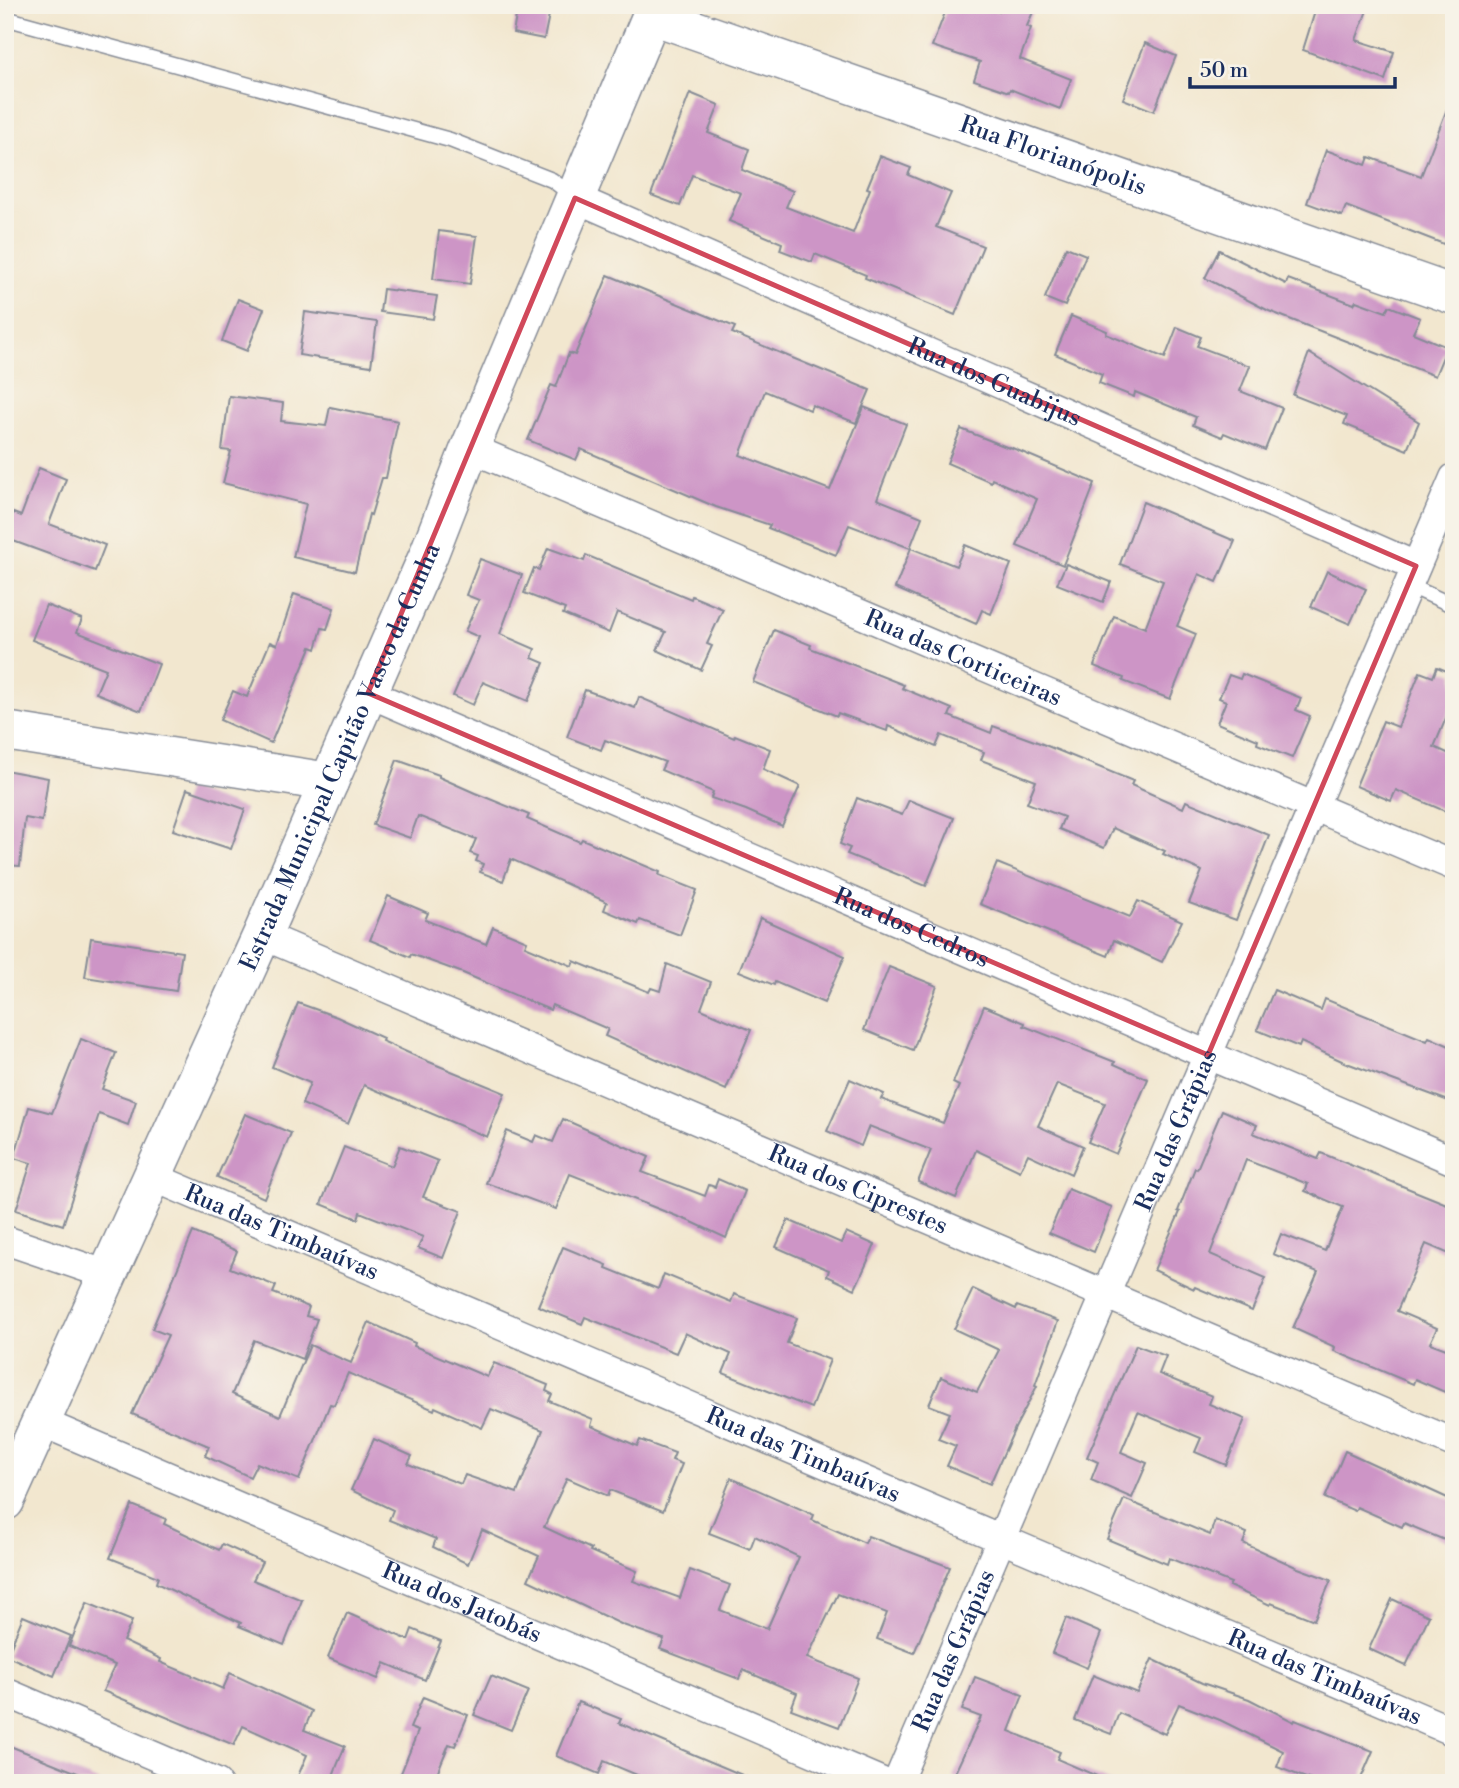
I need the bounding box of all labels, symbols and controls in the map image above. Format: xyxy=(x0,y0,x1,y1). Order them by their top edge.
scale bar xyxy=(1190,46,1394,90)
text: 50 m xyxy=(1200,58,1248,84)
street label: Rua Florianópolis xyxy=(956,110,1150,202)
street label: Rua dos Guabijus xyxy=(903,331,1086,434)
street label: Estrada Municipal Capitão Vasco da Cunha xyxy=(234,538,448,976)
street label: Rua das Corticeiras xyxy=(860,603,1066,714)
street label: Rua dos Cedros xyxy=(829,882,994,975)
street label: Rua das Grápias xyxy=(1129,1045,1224,1216)
street label: Rua dos Ciprestes xyxy=(763,1138,952,1241)
street label: Rua das Timbaúvas xyxy=(180,1178,383,1288)
street label: Rua das Timbaúvas xyxy=(701,1401,905,1510)
street label: Rua dos Jatobás xyxy=(377,1556,546,1650)
street label: Rua das Grápias xyxy=(907,1565,1002,1737)
street label: Rua das Timbaúvas xyxy=(1223,1623,1426,1733)

